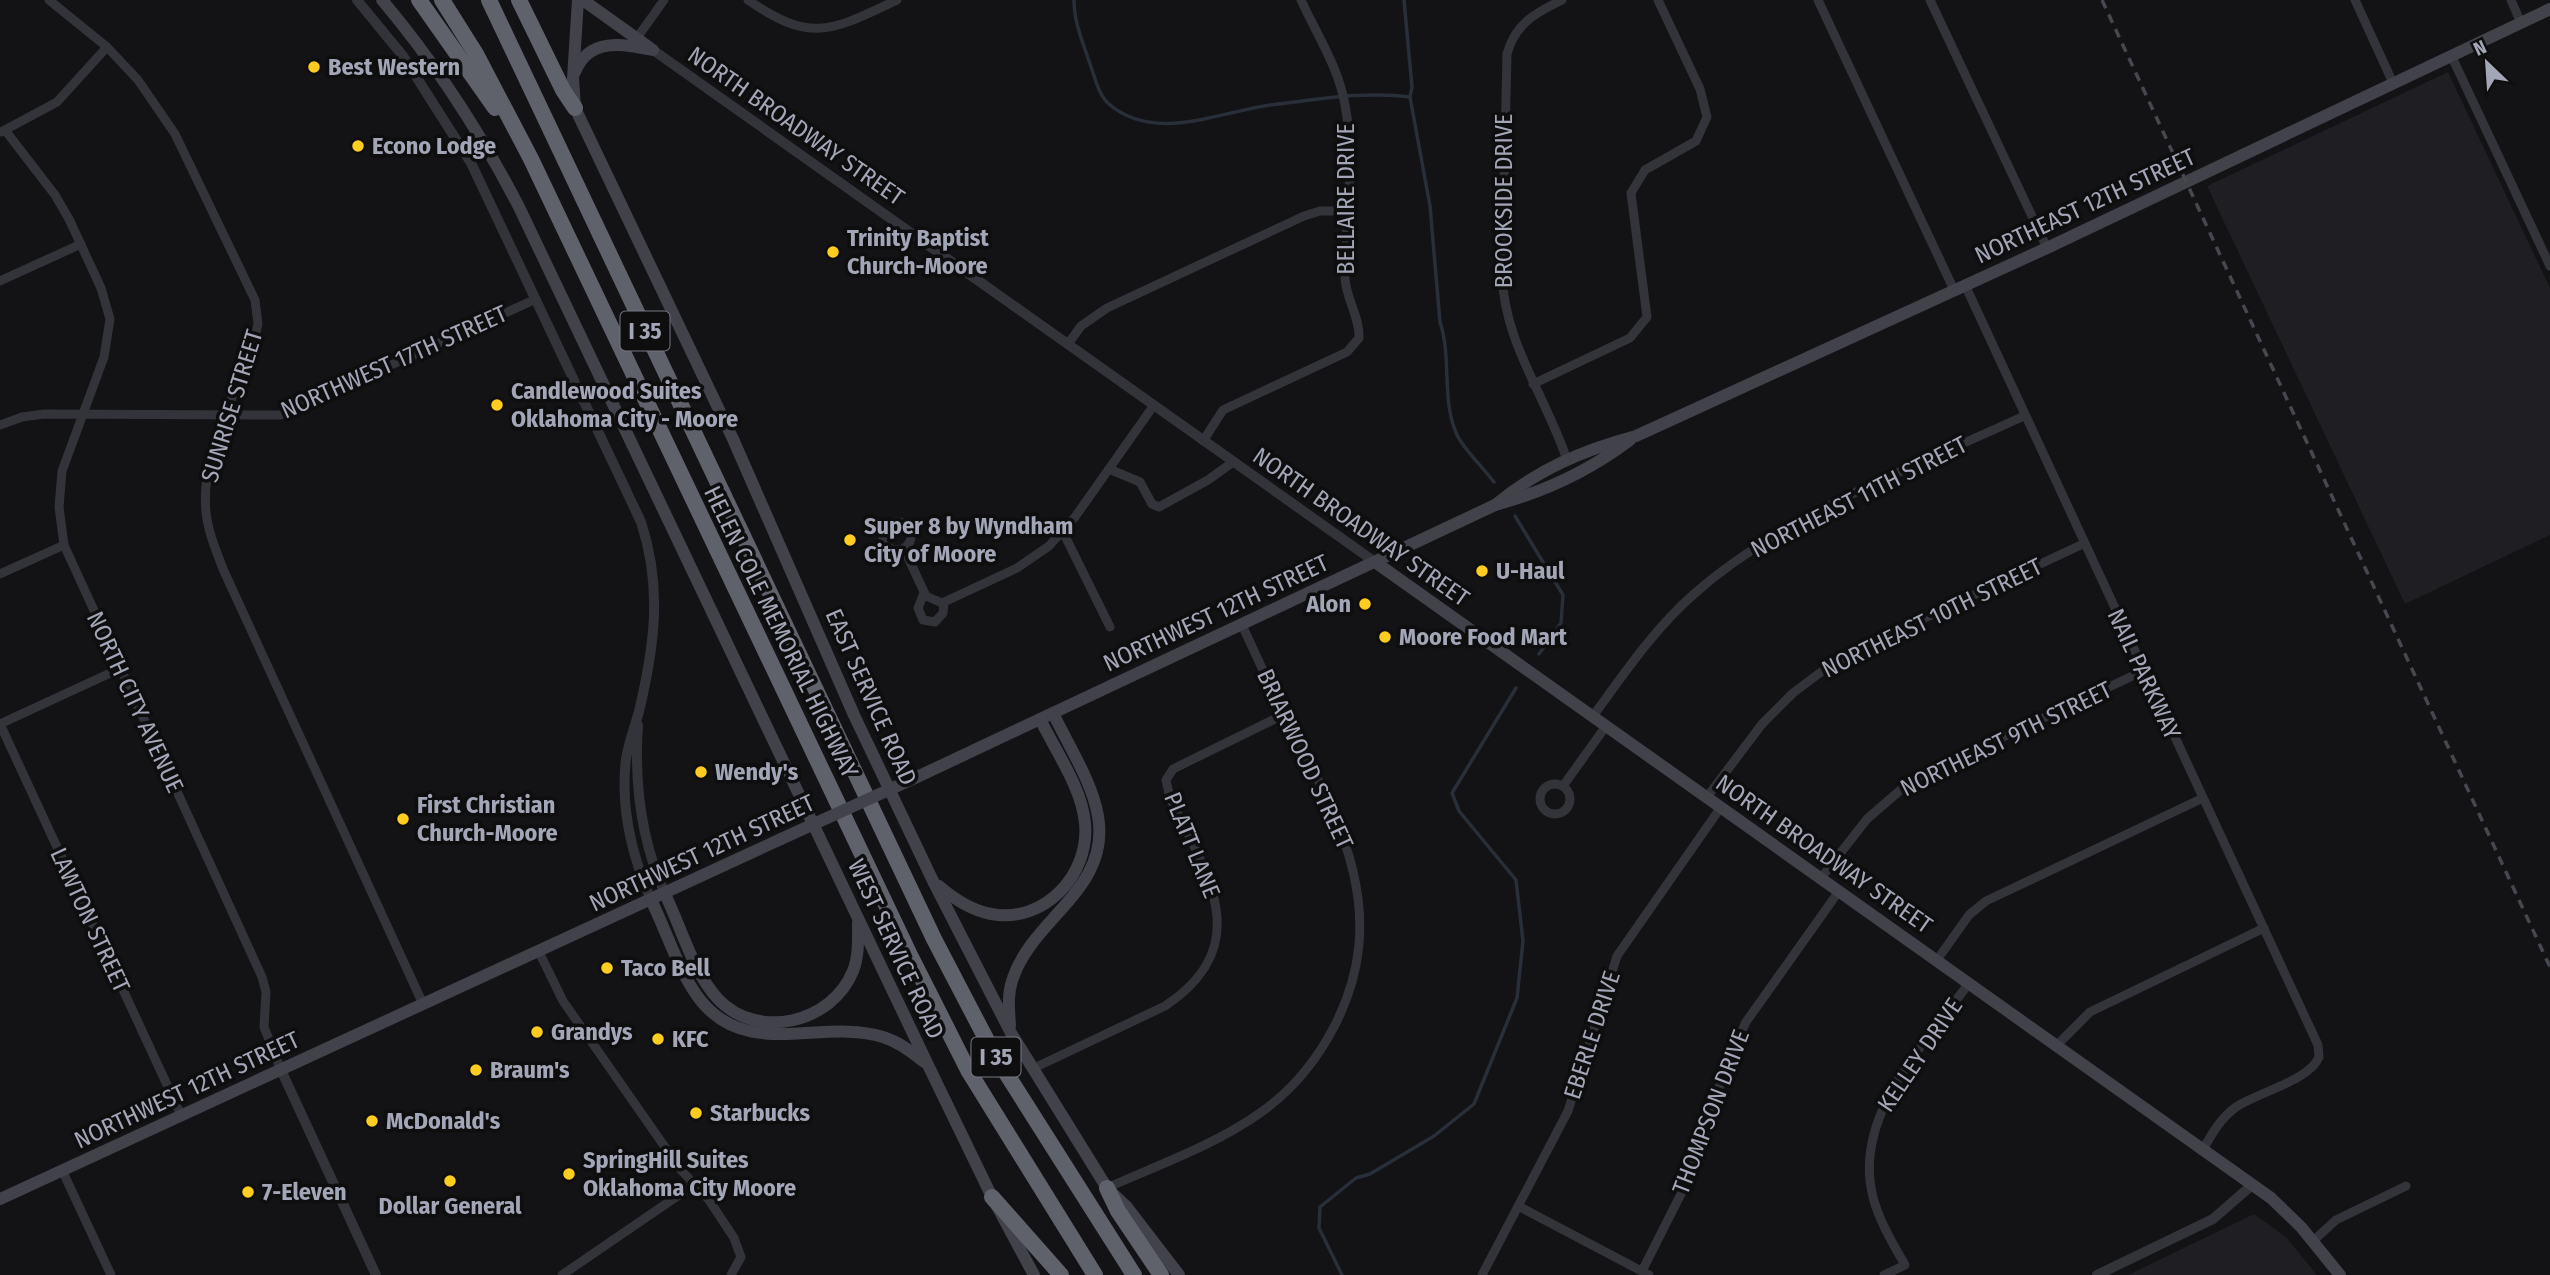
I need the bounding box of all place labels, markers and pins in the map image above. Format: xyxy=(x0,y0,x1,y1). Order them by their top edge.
place label: Best Western xyxy=(328,53,460,81)
marker: Best Western xyxy=(306,59,322,75)
place label: Econo Lodge xyxy=(372,132,496,160)
marker: Econo Lodge xyxy=(350,138,366,154)
place label: Trinity Baptist Church-Moore xyxy=(847,224,989,280)
marker: Trinity Baptist Church-Moore xyxy=(825,244,841,260)
place label: Candlewood Suites Oklahoma City - Moore xyxy=(511,377,738,433)
marker: Candlewood Suites Oklahoma City - Moore xyxy=(489,397,505,413)
place label: Super 8 by Wyndham City of Moore xyxy=(864,512,1073,568)
marker: Super 8 by Wyndham City of Moore xyxy=(842,532,858,548)
place label: U-Haul xyxy=(1496,557,1565,585)
marker: U-Haul xyxy=(1474,563,1490,579)
place label: Alon xyxy=(1305,590,1351,618)
marker: Alon xyxy=(1357,596,1373,612)
place label: Moore Food Mart xyxy=(1399,623,1568,651)
marker: Moore Food Mart xyxy=(1377,629,1393,645)
place label: Wendy's xyxy=(715,758,799,786)
marker: Wendy's xyxy=(693,764,709,780)
place label: First Christian Church-Moore xyxy=(417,791,558,847)
marker: First Christian Church-Moore xyxy=(395,811,411,827)
place label: Taco Bell xyxy=(621,954,710,982)
marker: Taco Bell xyxy=(599,960,615,976)
place label: Grandys xyxy=(551,1018,633,1046)
marker: Grandys xyxy=(529,1024,545,1040)
place label: KFC xyxy=(672,1025,709,1053)
marker: KFC xyxy=(650,1031,666,1047)
place label: Braum's xyxy=(490,1056,570,1084)
marker: Braum's xyxy=(468,1062,484,1078)
place label: Starbucks xyxy=(710,1099,810,1127)
marker: Starbucks xyxy=(688,1105,704,1121)
place label: McDonald's xyxy=(386,1107,501,1135)
marker: McDonald's xyxy=(364,1113,380,1129)
place label: SpringHill Suites Oklahoma City Moore xyxy=(583,1146,796,1202)
marker: SpringHill Suites Oklahoma City Moore xyxy=(561,1166,577,1182)
marker: Dollar General xyxy=(442,1173,458,1189)
place label: 7-Eleven xyxy=(262,1178,347,1206)
marker: 7-Eleven xyxy=(240,1184,256,1200)
place label: Dollar General xyxy=(378,1192,522,1220)

